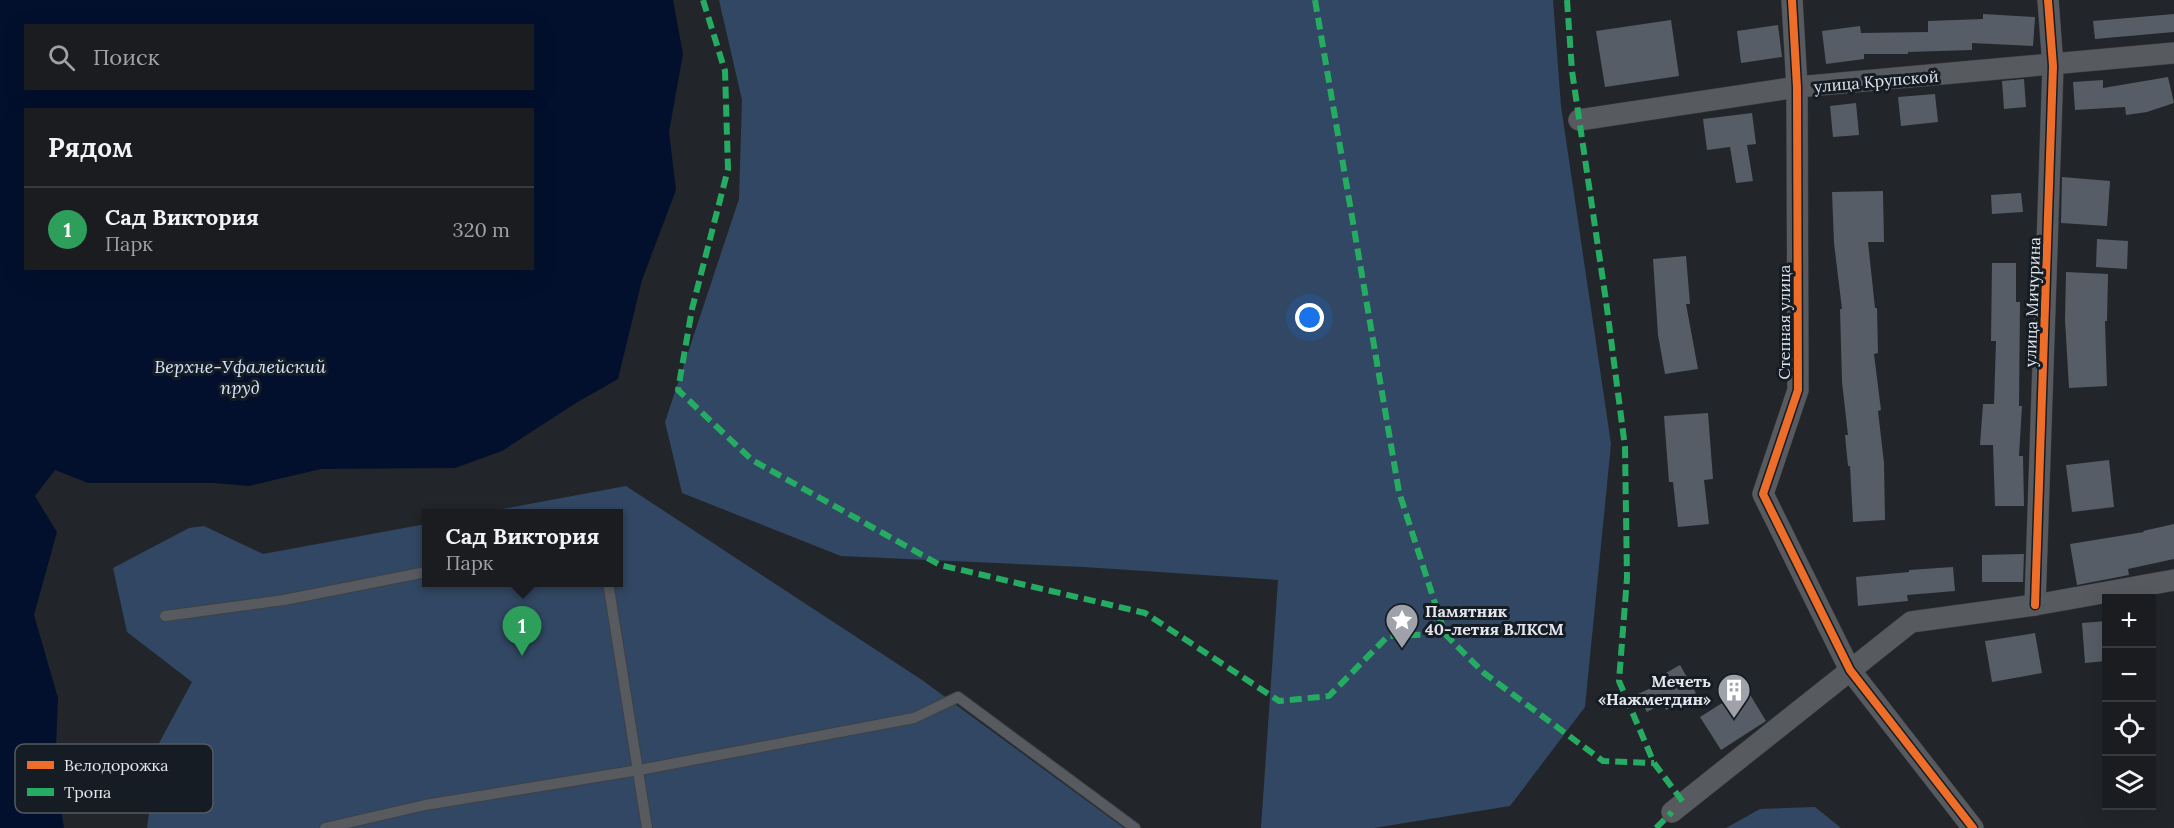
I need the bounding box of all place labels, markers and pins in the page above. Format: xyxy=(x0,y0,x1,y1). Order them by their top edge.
place label: Памятник 40-летия ВЛКСМ xyxy=(1425,601,1564,639)
place icon: Памятник 40-летия ВЛКСМ xyxy=(1384,602,1420,649)
pin: 1 xyxy=(502,606,542,656)
place label: Мечеть «Нажметдин» xyxy=(1598,671,1711,709)
building icon: Мечеть «Нажметдин» xyxy=(1716,672,1752,719)

